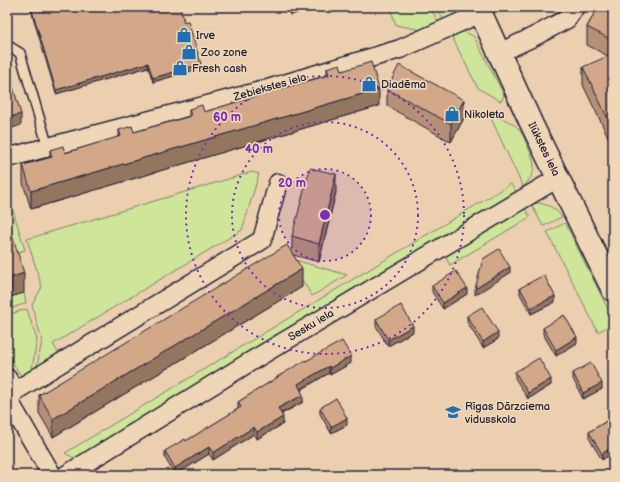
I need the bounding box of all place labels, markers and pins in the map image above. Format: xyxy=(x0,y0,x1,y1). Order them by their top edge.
shop icon: Irve xyxy=(175,26,193,44)
place label: Irve xyxy=(196,29,216,42)
shop icon: Zoo zone xyxy=(180,43,198,61)
place label: Zoo zone xyxy=(200,46,248,59)
shop icon: Fresh cash xyxy=(171,59,189,77)
place label: Fresh cash xyxy=(192,62,247,75)
shop icon: Diadēma xyxy=(360,75,378,93)
place label: Diadēma xyxy=(381,78,426,91)
shop icon: Nikoleta xyxy=(443,105,461,123)
place label: Nikoleta xyxy=(464,108,504,121)
centre of rings xyxy=(318,208,332,222)
place label: Rīgas Dārzciema vidusskola xyxy=(464,400,550,426)
school or university icon: Rīgas Dārzciema vidusskola xyxy=(444,403,462,421)

